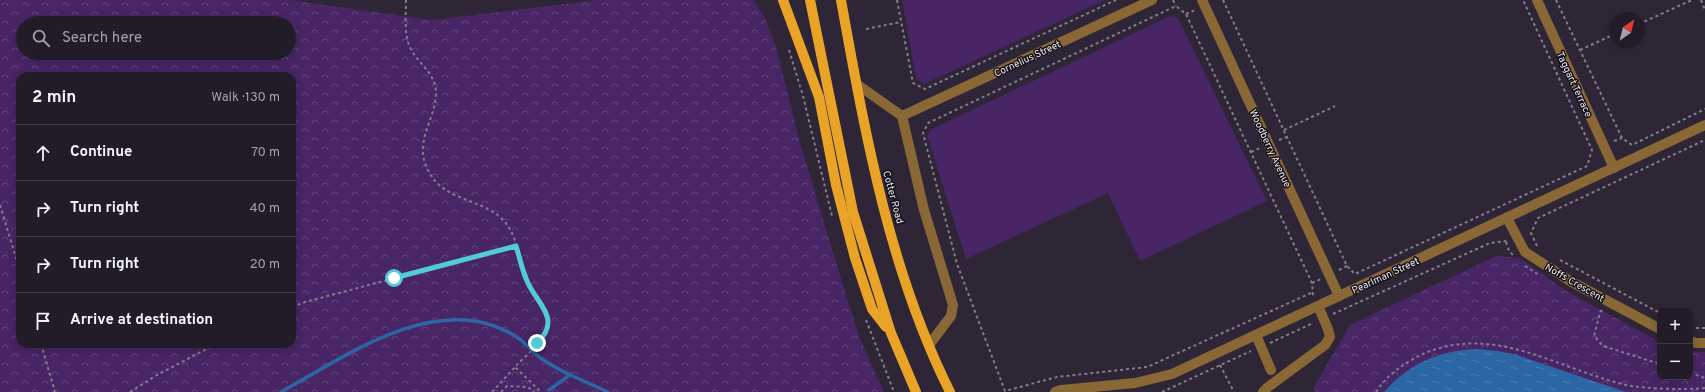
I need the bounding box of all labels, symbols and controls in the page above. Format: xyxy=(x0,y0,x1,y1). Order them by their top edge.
north arrow xyxy=(1609,12,1645,48)
search box xyxy=(16,16,296,60)
icon: search xyxy=(30,27,52,49)
text: Search here xyxy=(62,29,142,48)
street label: Cornelius Street xyxy=(992,38,1063,81)
street label: Taggart Terrace xyxy=(1553,50,1595,119)
text: 2 min xyxy=(32,87,76,109)
text: Walk · 130 m xyxy=(211,90,280,106)
street label: Woodberry Avenue xyxy=(1246,107,1294,190)
icon: ahead xyxy=(32,142,54,164)
text: Continue xyxy=(70,143,132,162)
text: 70 m xyxy=(251,145,280,161)
street label: Cotter Road xyxy=(879,170,906,225)
icon: right xyxy=(32,198,54,220)
text: Turn right xyxy=(70,199,139,218)
text: 40 m xyxy=(250,201,280,217)
icon: right xyxy=(32,254,54,276)
text: Turn right xyxy=(70,255,139,274)
street label: Pearlman Street xyxy=(1350,255,1422,298)
text: 20 m xyxy=(250,257,280,273)
street label: Noffs Crescent xyxy=(1542,261,1606,306)
route start xyxy=(385,269,403,287)
map controls xyxy=(1657,308,1693,380)
button: + xyxy=(1657,308,1693,344)
icon: arrive xyxy=(32,310,54,332)
text: Arrive at destination xyxy=(70,311,213,330)
route end xyxy=(528,334,546,352)
button: − xyxy=(1657,344,1693,380)

